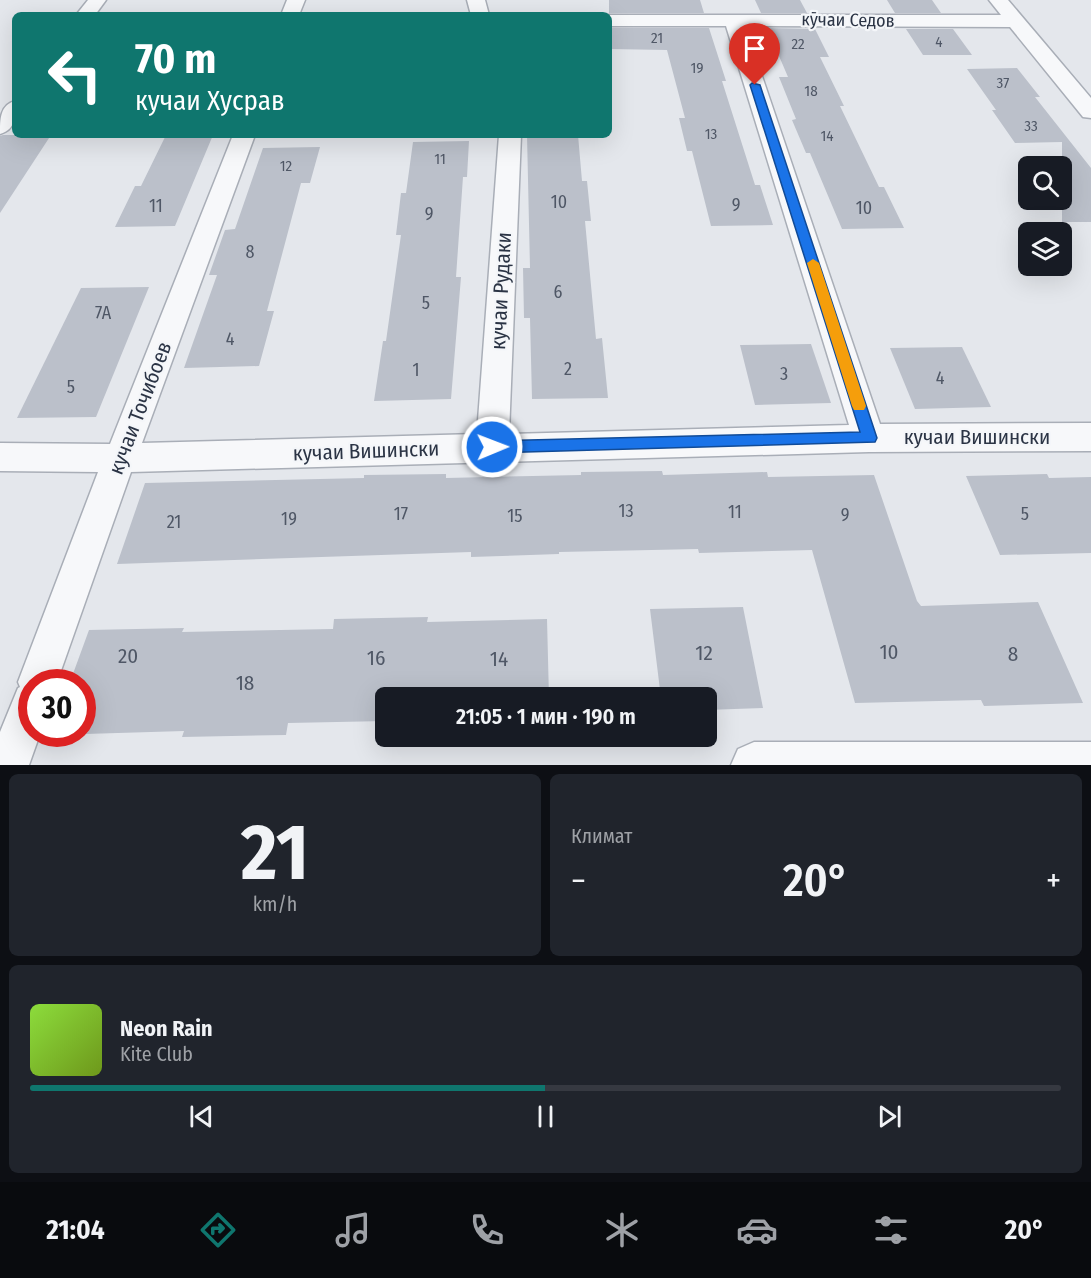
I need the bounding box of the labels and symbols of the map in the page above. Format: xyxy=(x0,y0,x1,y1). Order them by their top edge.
street label: кӯчаи Седов xyxy=(801,8,895,32)
pin xyxy=(729,23,780,85)
house number: 21 xyxy=(651,29,663,47)
house number: 4 xyxy=(935,33,943,51)
house number: 22 xyxy=(791,35,805,53)
house number: 19 xyxy=(690,59,704,77)
house number: 37 xyxy=(997,74,1009,92)
house number: 18 xyxy=(804,82,818,100)
house number: 33 xyxy=(1024,117,1038,135)
house number: 13 xyxy=(705,125,718,143)
house number: 14 xyxy=(820,127,834,145)
house number: 11 xyxy=(434,150,446,168)
house number: 12 xyxy=(280,157,293,175)
house number: 10 xyxy=(551,191,567,213)
house number: 9 xyxy=(732,194,740,216)
house number: 11 xyxy=(149,195,163,217)
house number: 10 xyxy=(856,197,872,219)
house number: 9 xyxy=(425,203,433,225)
street label: кучаи Рудаки xyxy=(485,231,517,351)
house number: 8 xyxy=(246,241,255,263)
house number: 6 xyxy=(554,281,563,303)
house number: 5 xyxy=(422,292,430,314)
house number: 7А xyxy=(95,302,112,324)
house number: 4 xyxy=(226,328,235,350)
street label: кучаи Точибоев xyxy=(103,338,177,478)
house number: 2 xyxy=(564,358,572,380)
house number: 1 xyxy=(412,359,420,381)
house number: 3 xyxy=(780,363,788,385)
house number: 4 xyxy=(936,367,945,389)
house number: 5 xyxy=(67,376,75,398)
position arrow xyxy=(460,415,524,479)
street label: кучаи Вишински xyxy=(904,424,1050,450)
street label: кучаи Вишински xyxy=(292,435,440,467)
house number: 13 xyxy=(618,500,634,522)
house number: 11 xyxy=(728,501,742,523)
house number: 17 xyxy=(394,503,408,525)
house number: 5 xyxy=(1021,503,1029,525)
house number: 9 xyxy=(841,504,849,526)
house number: 15 xyxy=(507,505,523,527)
house number: 19 xyxy=(281,508,297,530)
house number: 21 xyxy=(167,511,181,533)
house number: 10 xyxy=(879,639,899,665)
house number: 12 xyxy=(695,640,713,666)
house number: 8 xyxy=(1008,641,1018,667)
house number: 20 xyxy=(118,643,138,669)
house number: 16 xyxy=(367,645,385,671)
house number: 14 xyxy=(490,646,508,672)
speed limit sign: 30 xyxy=(18,669,96,747)
house number: 18 xyxy=(236,670,254,696)

